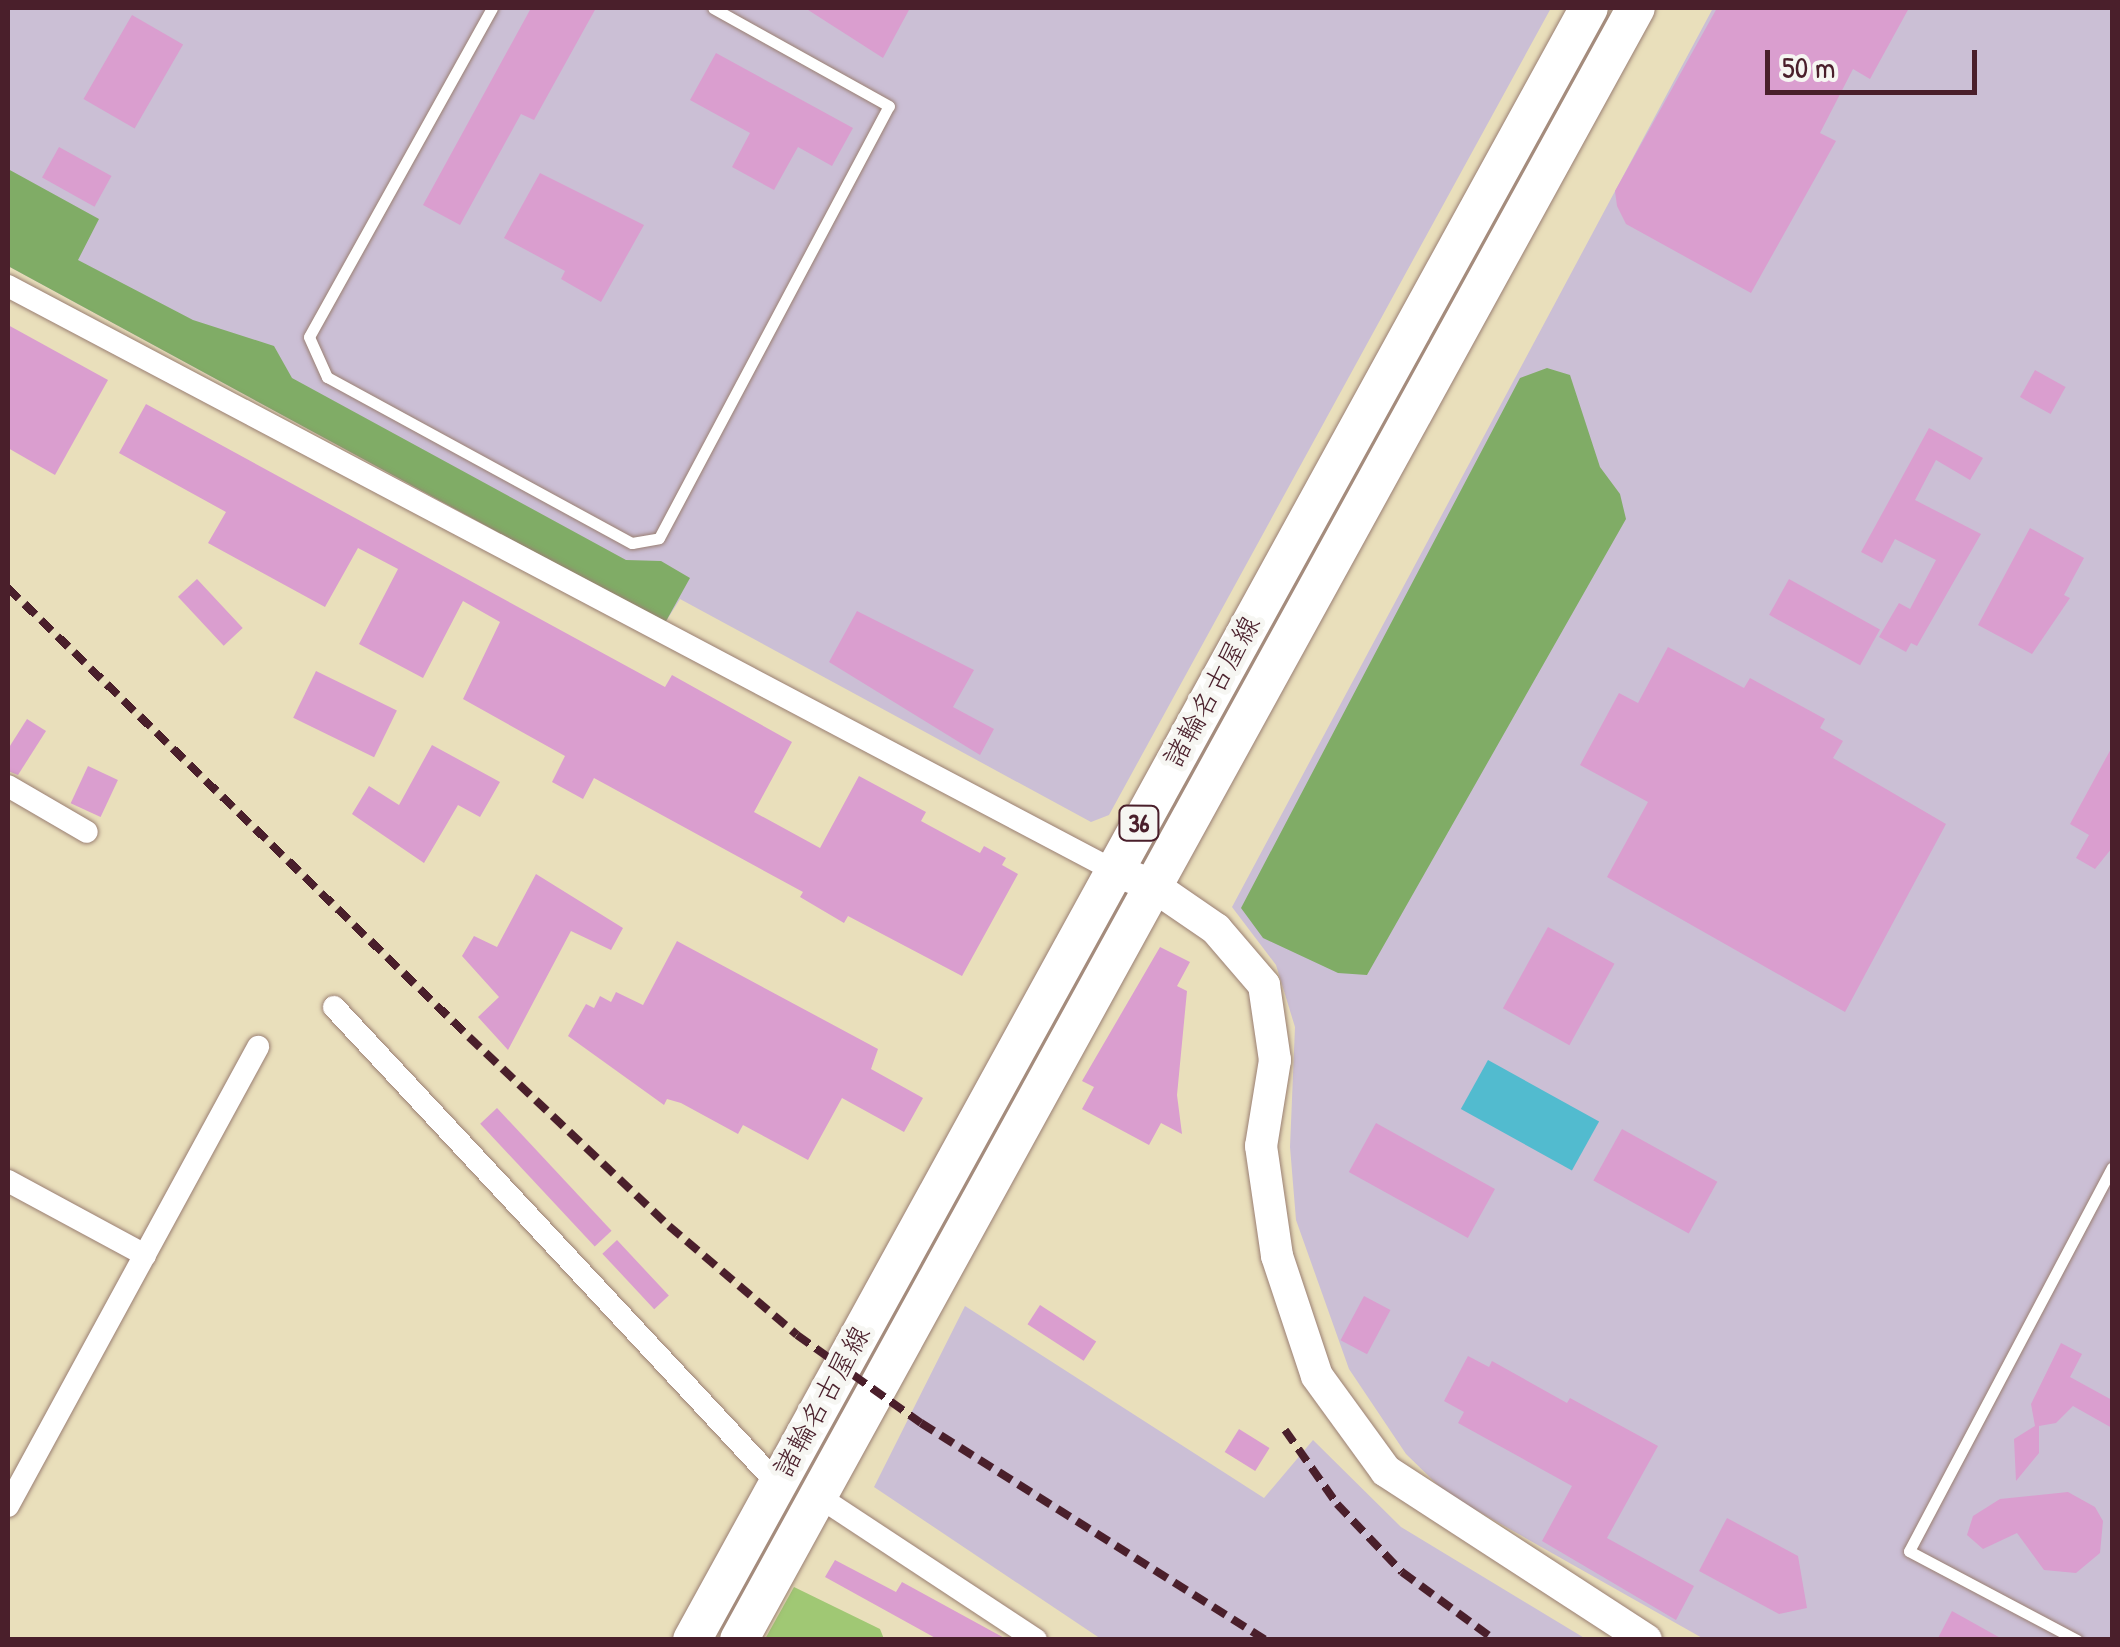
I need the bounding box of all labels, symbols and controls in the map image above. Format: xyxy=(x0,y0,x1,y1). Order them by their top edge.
scale bar xyxy=(1770,30,1982,92)
text: 50 m xyxy=(1782,47,1835,87)
street label: 諸輪名古屋線 xyxy=(1156,609,1266,773)
road number: 36 xyxy=(1116,803,1162,843)
street label: 諸輪名古屋線 xyxy=(766,1319,876,1483)

